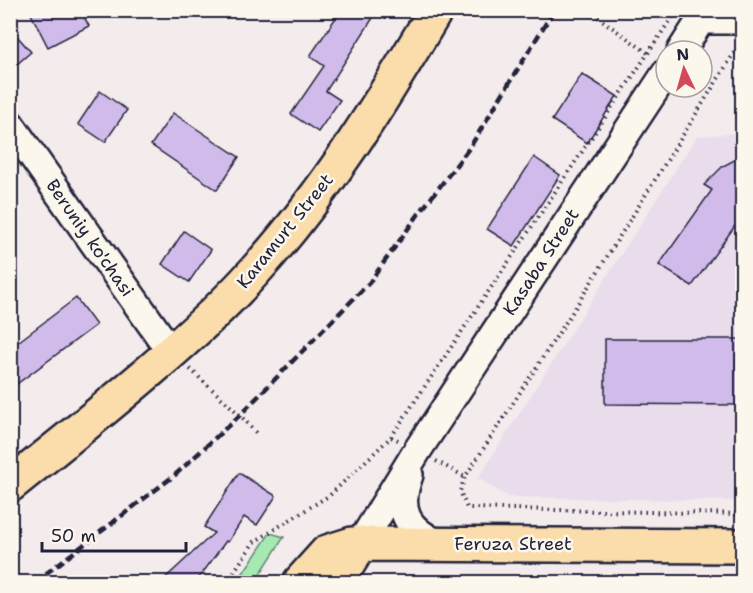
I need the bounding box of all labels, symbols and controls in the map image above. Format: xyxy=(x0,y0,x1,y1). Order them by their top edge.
north arrow xyxy=(654,39,714,99)
text: N xyxy=(676,44,690,66)
street label: Karamurt Street xyxy=(231,169,339,293)
street label: Beruniy ko'chasi xyxy=(41,175,139,301)
street label: Kasaba Street xyxy=(497,204,585,320)
scale bar xyxy=(42,515,186,553)
text: 50 m xyxy=(51,524,96,548)
street label: Feruza Street xyxy=(454,532,572,556)

